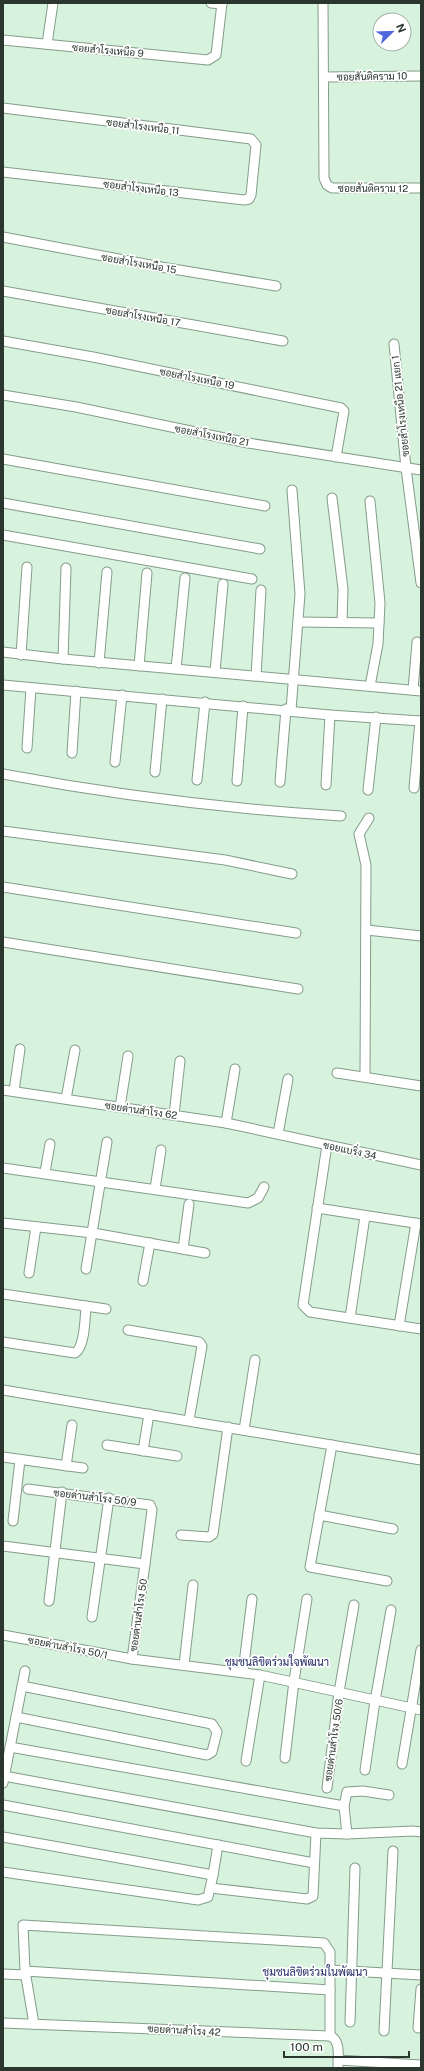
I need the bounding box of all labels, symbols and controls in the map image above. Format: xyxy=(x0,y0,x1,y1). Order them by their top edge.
north arrow xyxy=(372,12,412,52)
text: N xyxy=(394,22,408,34)
street label: ซอยสำโรงเหนือ 9 xyxy=(72,41,144,59)
street label: ซอยสันติคราม 10 xyxy=(337,69,407,83)
street label: ซอยสำโรงเหนือ 11 xyxy=(106,116,180,136)
street label: ซอยสำโรงเหนือ 13 xyxy=(103,177,179,199)
street label: ซอยสันติคราม 12 xyxy=(338,182,408,194)
street label: ซอยสำโรงเหนือ 15 xyxy=(100,250,178,276)
street label: ซอยสำโรงเหนือ 17 xyxy=(105,304,181,328)
street label: ซอยสำโรงเหนือ 21 แยก 1 xyxy=(389,355,411,457)
street label: ซอยสำโรงเหนือ 19 xyxy=(159,365,235,391)
street label: ซอยสำโรงเหนือ 21 xyxy=(174,422,250,448)
street label: ซอยด่านสำโรง 62 xyxy=(104,1099,178,1121)
street label: ซอยแบริ่ง 34 xyxy=(322,1137,378,1162)
street label: ซอยด่านสำโรง 50/9 xyxy=(53,1486,137,1508)
street label: ซอยด่านสำโรง 50 xyxy=(127,1578,149,1652)
street label: ซอยด่านสำโรง 50/1 xyxy=(27,1633,109,1661)
district label: ชุมชนลิขิตร่วมใจพัฒนา xyxy=(225,1654,329,1671)
street label: ซอยด่านสำโรง 50/6 xyxy=(321,1698,345,1782)
district label: ชุมชนลิขิตร่วมในพัฒนา xyxy=(263,1964,367,1981)
street label: ซอยด่านสำโรง 42 xyxy=(147,2022,221,2038)
scale bar xyxy=(284,2033,409,2059)
text: 100 m xyxy=(290,2040,323,2054)

